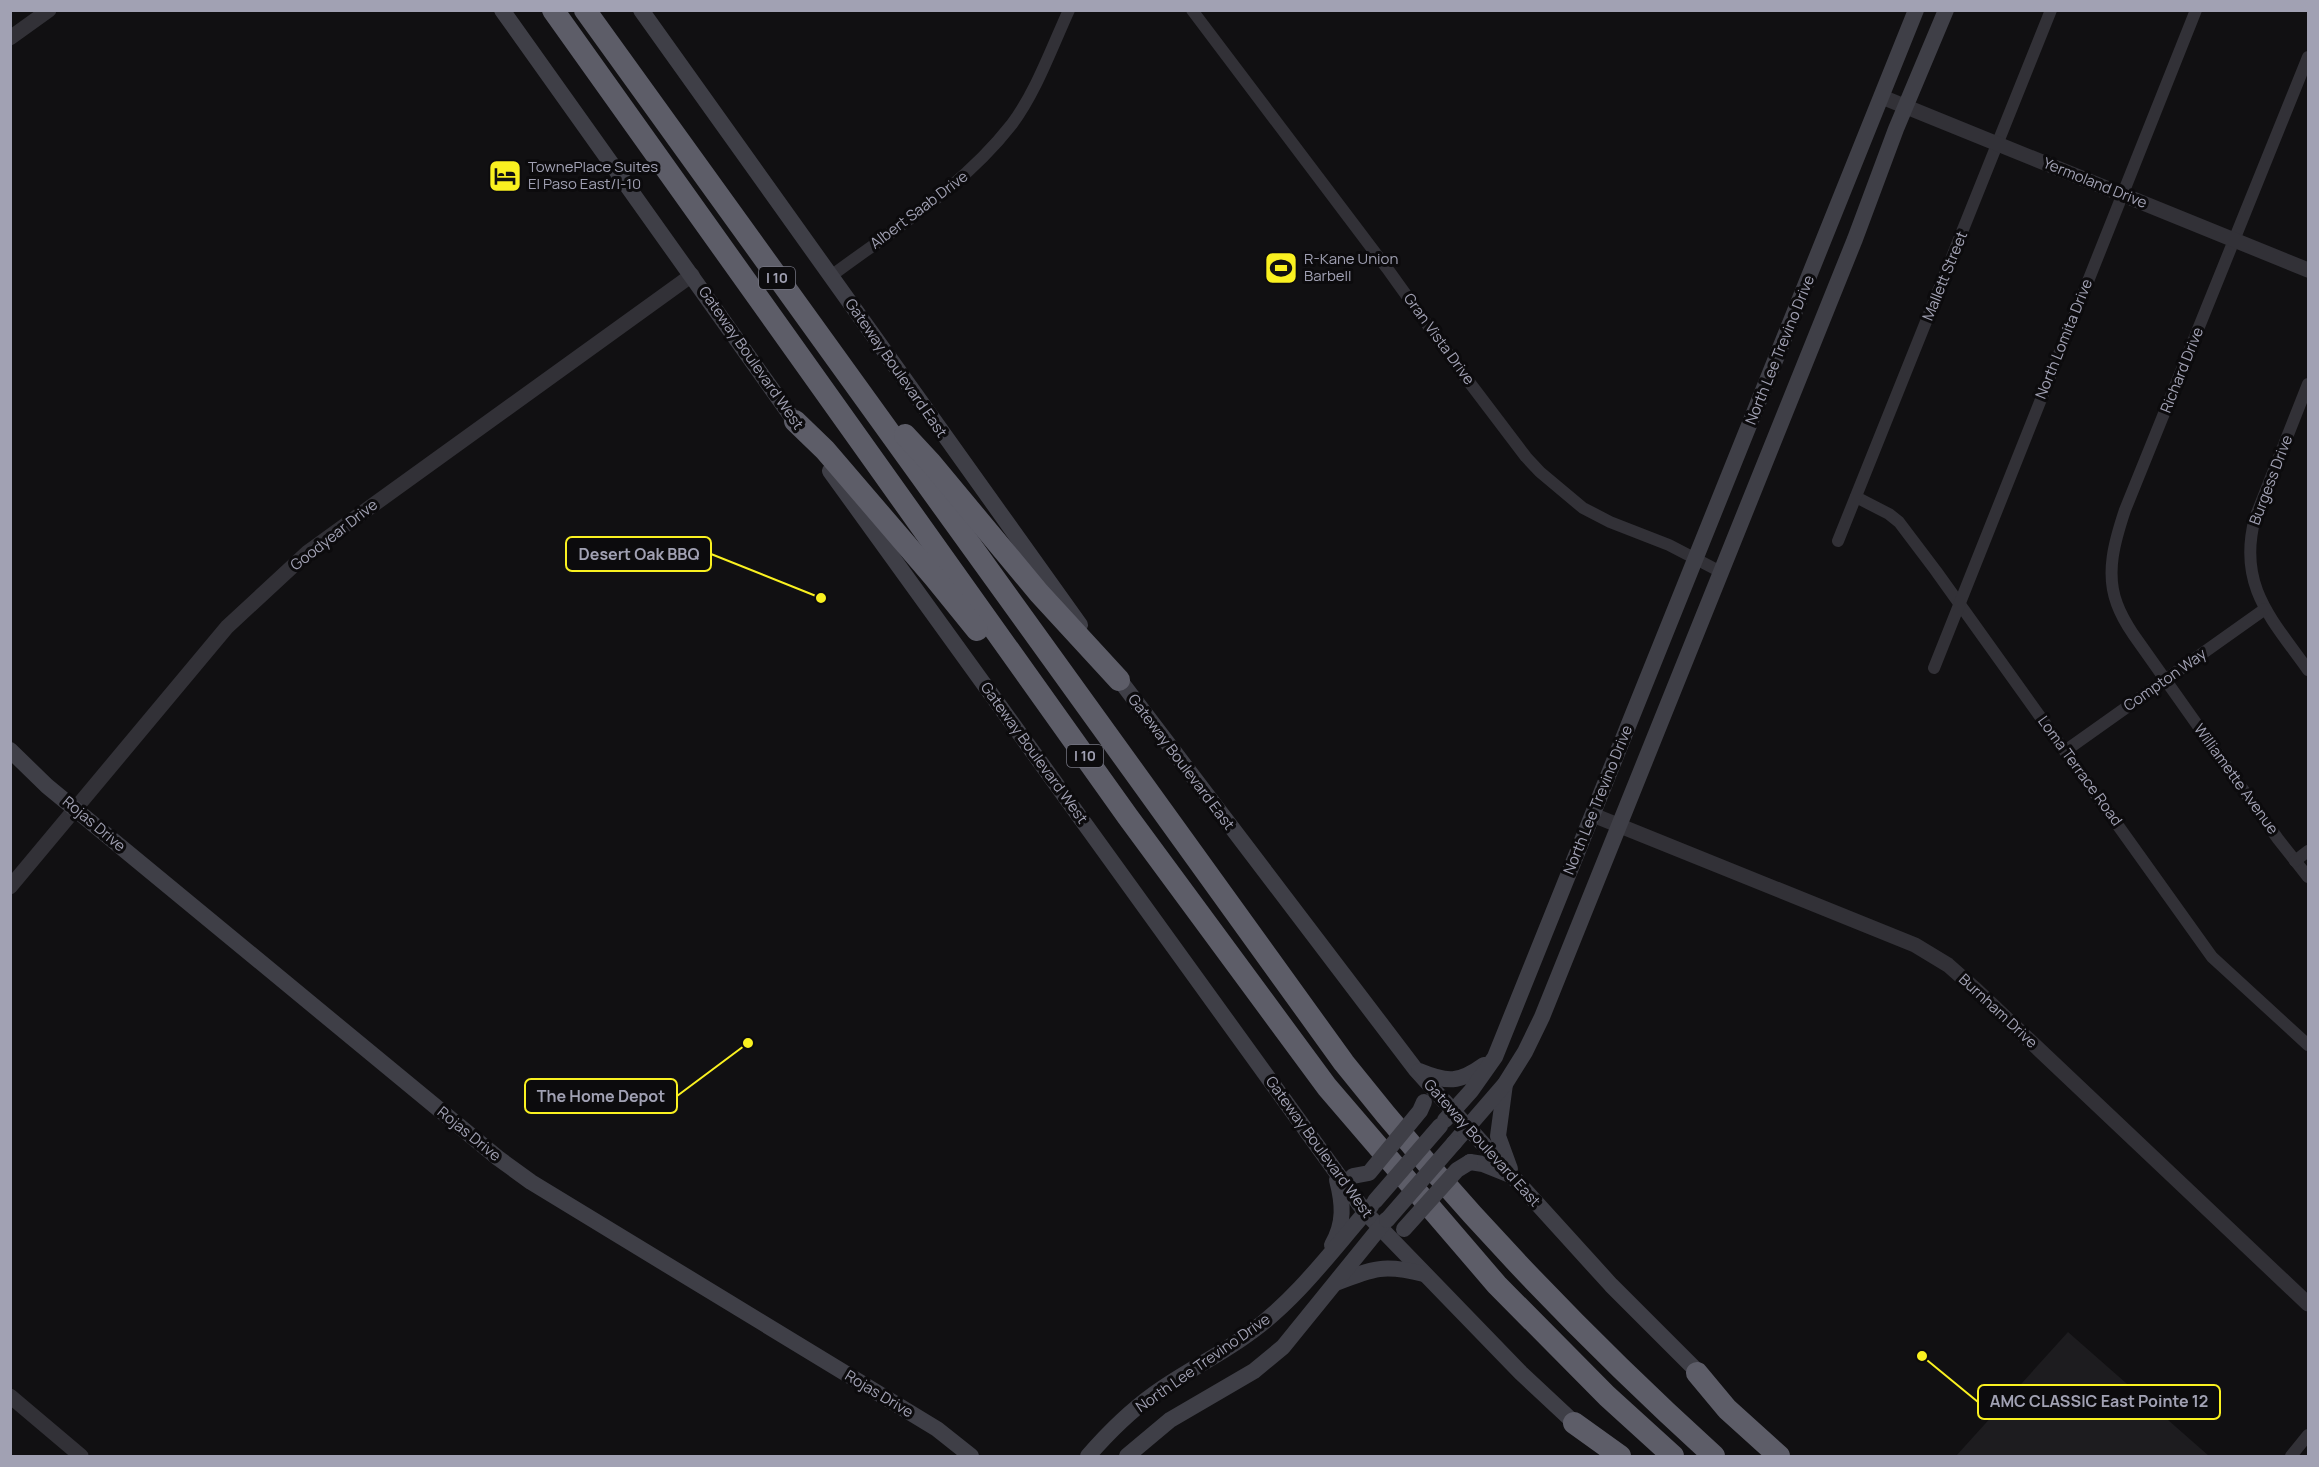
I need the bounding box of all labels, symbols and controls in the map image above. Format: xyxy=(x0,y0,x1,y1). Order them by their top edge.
street label: Yermoland Drive xyxy=(2040,152,2151,213)
place label: TownePlace Suites El Paso East/I-10 xyxy=(528,156,658,194)
hotel icon: TownePlace Suites El Paso East/I-10 xyxy=(487,158,523,194)
street label: Albert Saab Drive xyxy=(865,166,972,253)
street label: Mallett Street xyxy=(1917,228,1972,324)
place label: R-Kane Union Barbell xyxy=(1304,248,1398,286)
sports icon: R-Kane Union Barbell xyxy=(1263,250,1299,286)
road number: I 10 xyxy=(759,267,795,289)
street label: North Lee Trevino Drive xyxy=(1740,272,1819,428)
street label: North Lomita Drive xyxy=(2030,276,2097,402)
street label: Gateway Boulevard West xyxy=(694,282,809,433)
street label: Gran Vista Drive xyxy=(1399,289,1480,389)
street label: Gateway Boulevard East xyxy=(840,294,952,441)
street label: Richard Drive xyxy=(2155,324,2208,416)
street label: Burgess Drive xyxy=(2244,432,2297,528)
street label: Goodyear Drive xyxy=(286,494,382,575)
callout: Desert Oak BBQ xyxy=(566,537,711,571)
text: Desert Oak BBQ xyxy=(579,543,699,565)
street label: Compton Way xyxy=(2119,643,2210,716)
street label: Gateway Boulevard West xyxy=(976,678,1093,828)
street label: Gateway Boulevard East xyxy=(1123,689,1240,834)
street label: Loma Terrace Road xyxy=(2033,711,2128,830)
street label: Williamette Avenue xyxy=(2189,719,2284,838)
street label: North Lee Trevino Drive xyxy=(1558,722,1637,878)
road number: I 10 xyxy=(1067,745,1103,767)
street label: Rojas Drive xyxy=(58,791,130,856)
street label: Burnham Drive xyxy=(1954,969,2042,1053)
street label: Gateway Boulevard West xyxy=(1261,1072,1378,1222)
street label: Gateway Boulevard East xyxy=(1419,1074,1545,1211)
callout: The Home Depot xyxy=(525,1079,677,1113)
text: The Home Depot xyxy=(537,1085,665,1107)
street label: Rojas Drive xyxy=(433,1101,506,1166)
street label: North Lee Trevino Drive xyxy=(1131,1308,1274,1417)
street label: Rojas Drive xyxy=(841,1365,918,1422)
callout: AMC CLASSIC East Pointe 12 xyxy=(1978,1385,2220,1419)
text: AMC CLASSIC East Pointe 12 xyxy=(1990,1390,2208,1412)

